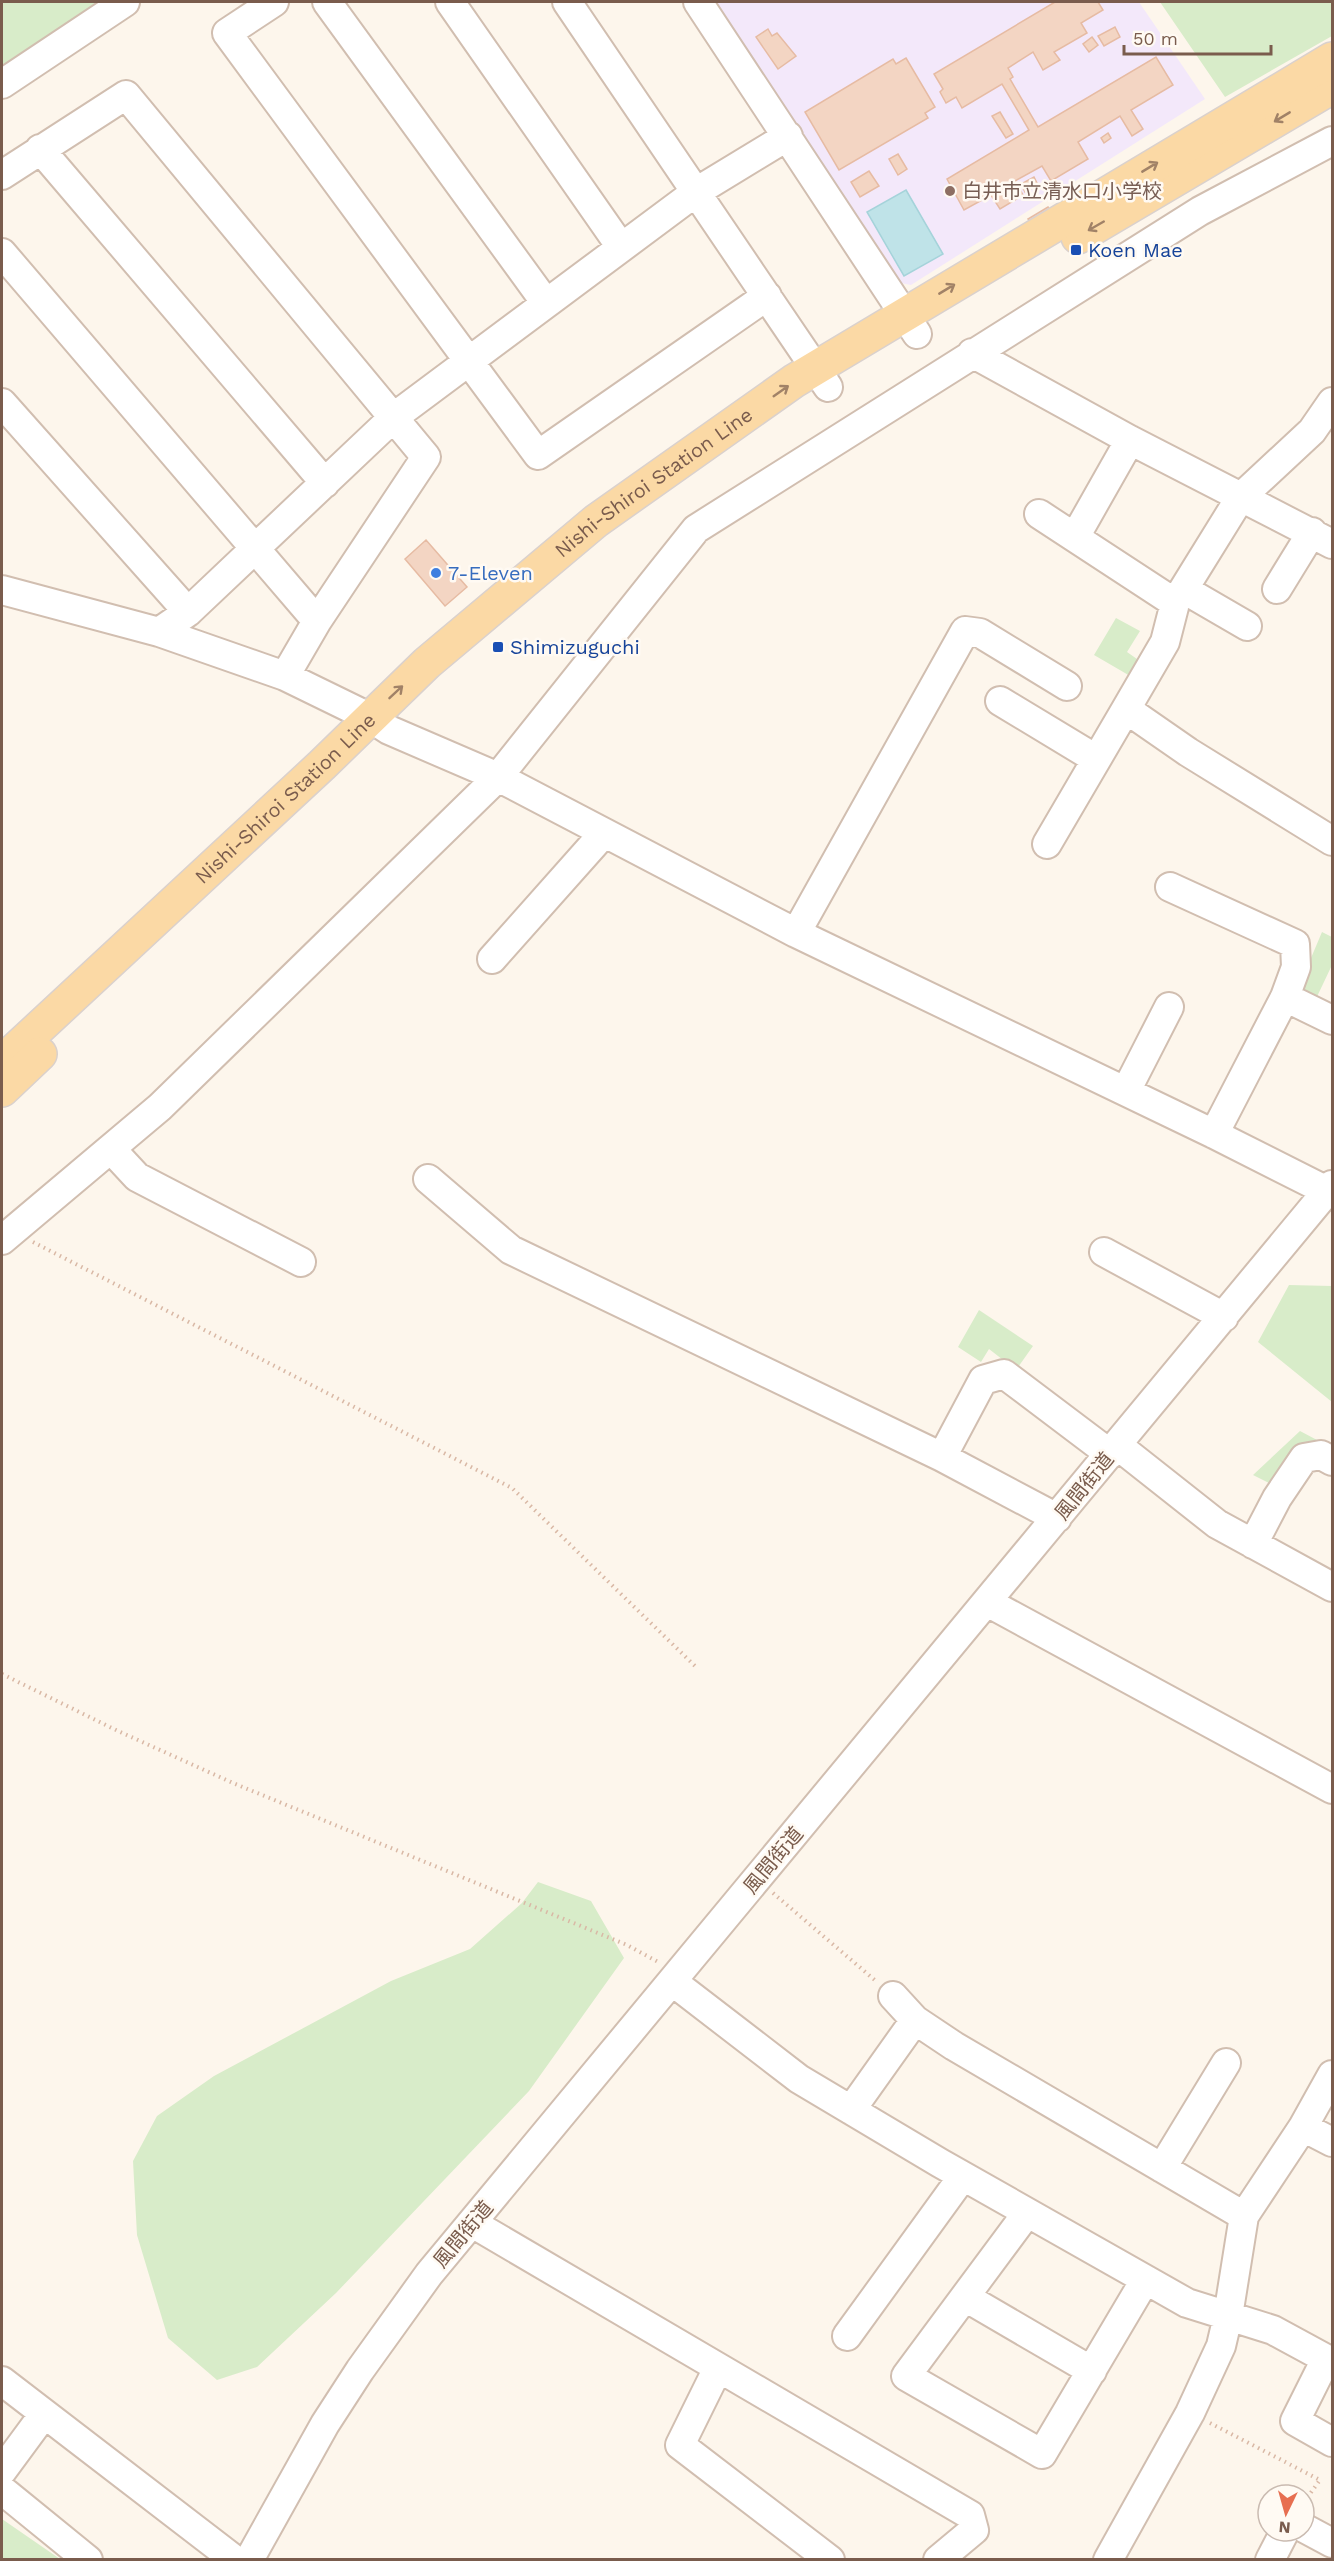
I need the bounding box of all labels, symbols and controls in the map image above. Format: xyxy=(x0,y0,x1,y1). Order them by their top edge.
scale bar xyxy=(1124,18,1271,56)
text: 50 m xyxy=(1133,28,1178,49)
one-way arrow xyxy=(1274,111,1291,123)
one-way arrow xyxy=(1141,161,1158,173)
place label: 白井市立清水口小学校 xyxy=(962,179,1162,203)
marker: 白井市立清水口小学校 xyxy=(943,184,957,198)
one-way arrow xyxy=(1088,221,1105,233)
place label: Koen Mae xyxy=(1088,238,1183,262)
marker: Koen Mae xyxy=(1069,243,1083,257)
one-way arrow xyxy=(938,283,955,295)
one-way arrow xyxy=(772,385,788,397)
street label: Nishi-Shiroi Station Line xyxy=(550,402,757,562)
place label: 7-Eleven xyxy=(448,561,533,585)
marker: 7-Eleven xyxy=(429,566,443,580)
place label: Shimizuguchi xyxy=(510,635,640,659)
marker: Shimizuguchi xyxy=(491,640,505,654)
one-way arrow xyxy=(388,685,403,699)
street label: Nishi-Shiroi Station Line xyxy=(190,708,380,889)
street label: 風間街道 xyxy=(1050,1447,1118,1525)
street label: 風間街道 xyxy=(738,1822,808,1898)
street label: 風間街道 xyxy=(428,2196,498,2272)
north arrow xyxy=(1256,2483,1316,2543)
text: N xyxy=(1278,2517,1291,2537)

